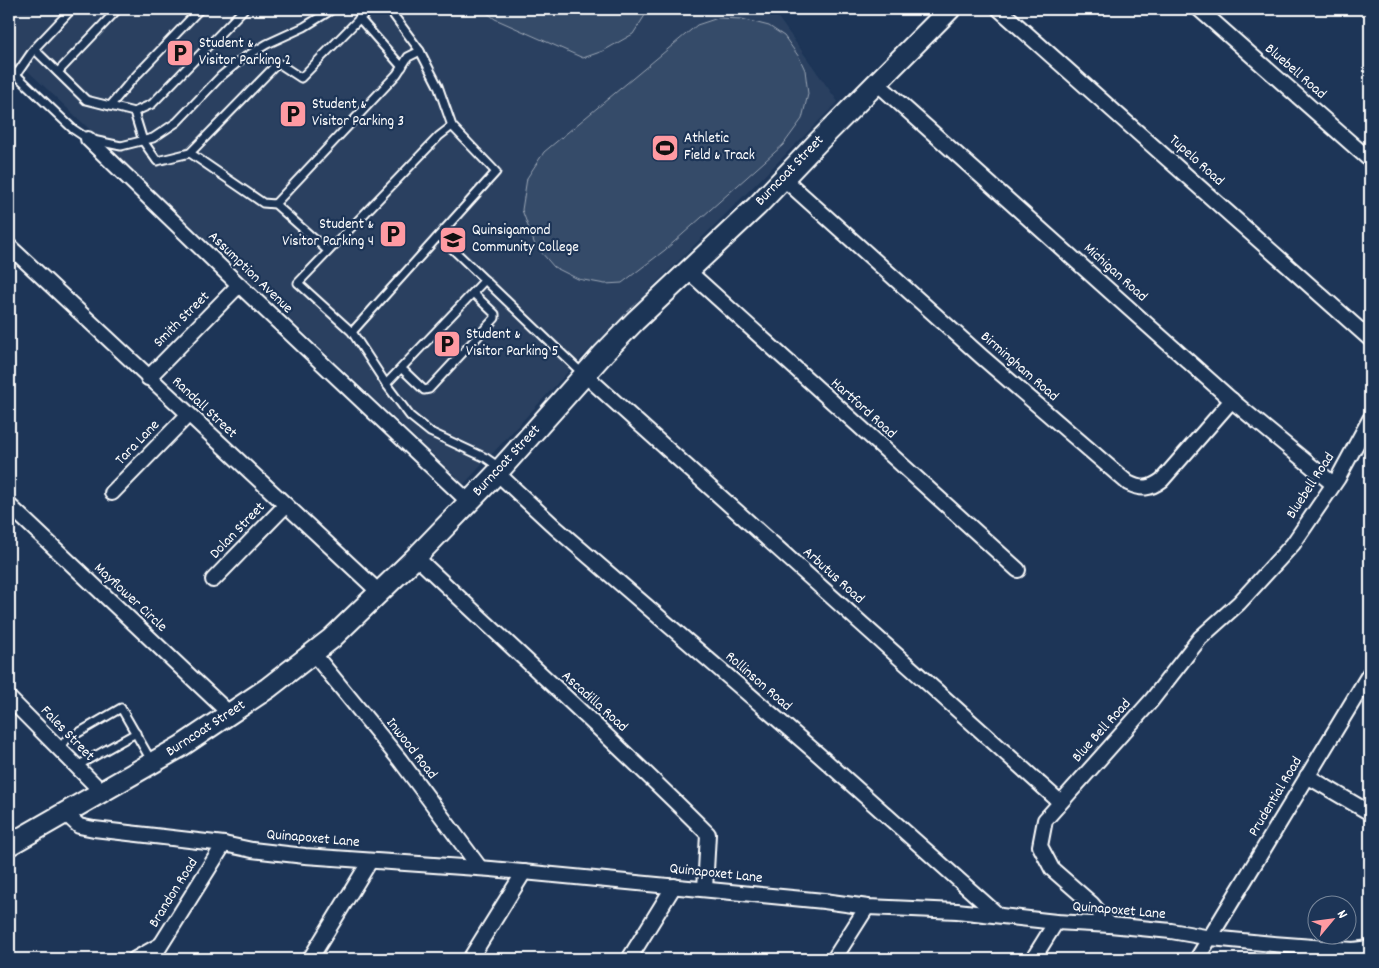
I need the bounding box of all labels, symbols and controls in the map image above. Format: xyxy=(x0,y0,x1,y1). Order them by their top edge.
place label: Student & Visitor Parking 2 xyxy=(199,33,291,72)
parking icon: Student & Visitor Parking 2 xyxy=(165,38,195,68)
street label: Bluebell Road xyxy=(1259,39,1331,105)
place label: Student & Visitor Parking 3 xyxy=(312,94,404,133)
parking icon: Student & Visitor Parking 3 xyxy=(278,99,308,129)
place label: Athletic Field & Track xyxy=(684,128,755,167)
street label: Burncoat Street xyxy=(750,130,830,211)
street label: Tupelo Road xyxy=(1163,130,1229,192)
sports icon: Athletic Field & Track xyxy=(650,133,680,163)
place label: Student & Visitor Parking 4 xyxy=(282,214,374,253)
parking icon: Student & Visitor Parking 4 xyxy=(378,219,408,249)
place label: Quinsigamond Community College xyxy=(472,220,579,259)
school or university icon: Quinsigamond Community College xyxy=(438,225,468,255)
street label: Assumption Avenue xyxy=(202,227,298,320)
street label: Michigan Road xyxy=(1078,238,1152,308)
street label: Smith Street xyxy=(149,286,216,353)
place label: Student & Visitor Parking 5 xyxy=(466,324,558,363)
street label: Birmingham Road xyxy=(975,327,1063,407)
parking icon: Student & Visitor Parking 5 xyxy=(432,329,462,359)
street label: Randall Street xyxy=(166,372,242,444)
street label: Hartford Road xyxy=(825,373,901,445)
street label: Tara Lane xyxy=(111,415,166,471)
street label: Burncoat Street xyxy=(468,420,546,502)
street label: Bluebell Road xyxy=(1281,448,1341,524)
street label: Dolan Street xyxy=(205,497,271,564)
street label: Arbutus Road xyxy=(797,542,869,610)
street label: Mayflower Circle xyxy=(88,558,172,638)
street label: Rollinson Road xyxy=(720,647,796,717)
street label: Ascadilla Road xyxy=(556,666,632,738)
street label: Blue Bell Road xyxy=(1067,694,1137,768)
street label: Burncoat Street xyxy=(162,695,251,763)
street label: Fales Street xyxy=(35,701,100,767)
street label: Inwood Road xyxy=(380,713,442,785)
street label: Prudential Road xyxy=(1243,753,1309,841)
street label: Quinapoxet Lane xyxy=(266,824,361,854)
street label: Brandon Road xyxy=(144,854,204,932)
street label: Quinapoxet Lane xyxy=(668,858,764,890)
street label: Quinapoxet Lane xyxy=(1072,896,1167,926)
north arrow xyxy=(1306,896,1356,946)
text: N xyxy=(1331,907,1352,923)

